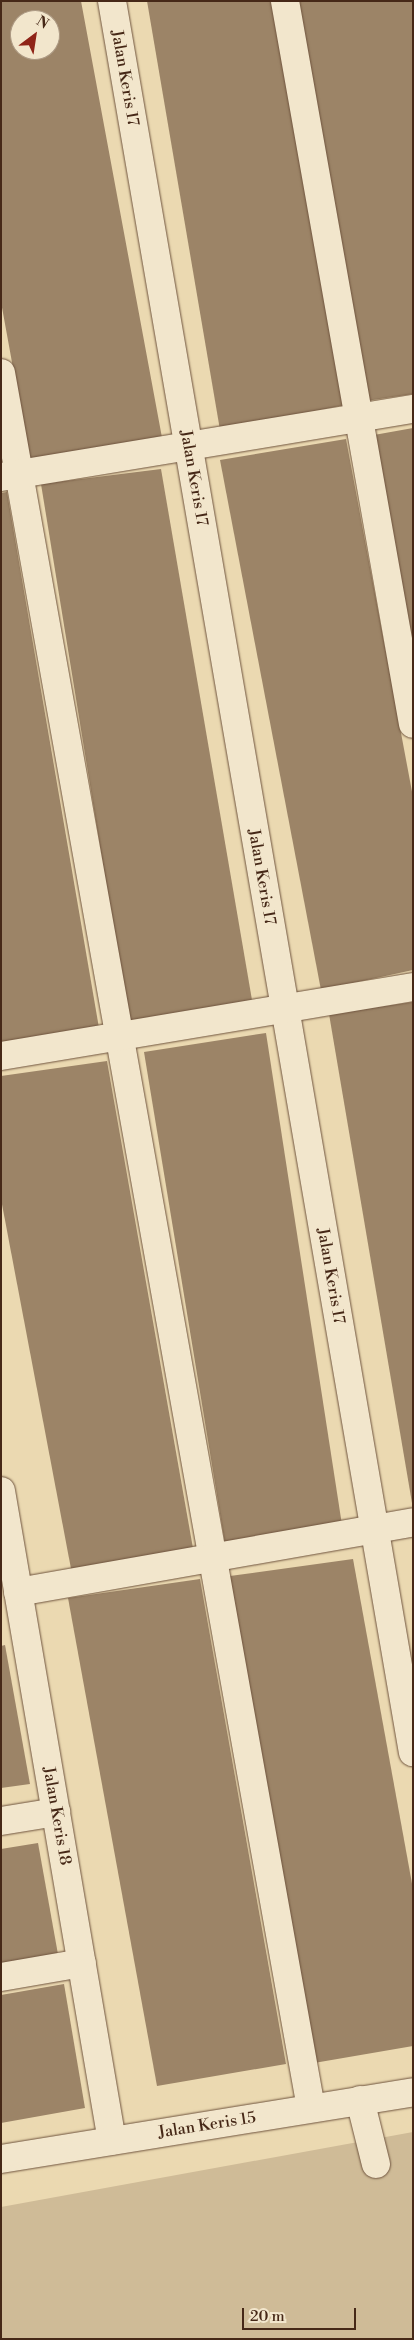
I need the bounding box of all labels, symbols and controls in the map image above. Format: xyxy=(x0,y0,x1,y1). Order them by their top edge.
north arrow xyxy=(10,10,60,60)
text: N xyxy=(33,12,52,34)
street label: Jalan Keris 17 xyxy=(107,28,143,128)
street label: Jalan Keris 17 xyxy=(176,428,212,528)
street label: Jalan Keris 17 xyxy=(244,827,280,927)
street label: Jalan Keris 17 xyxy=(313,1226,349,1326)
street label: Jalan Keris 18 xyxy=(39,1765,75,1867)
street label: Jalan Keris 15 xyxy=(157,2108,257,2142)
scale bar xyxy=(244,2298,358,2330)
text: 20 m xyxy=(250,2307,285,2326)

